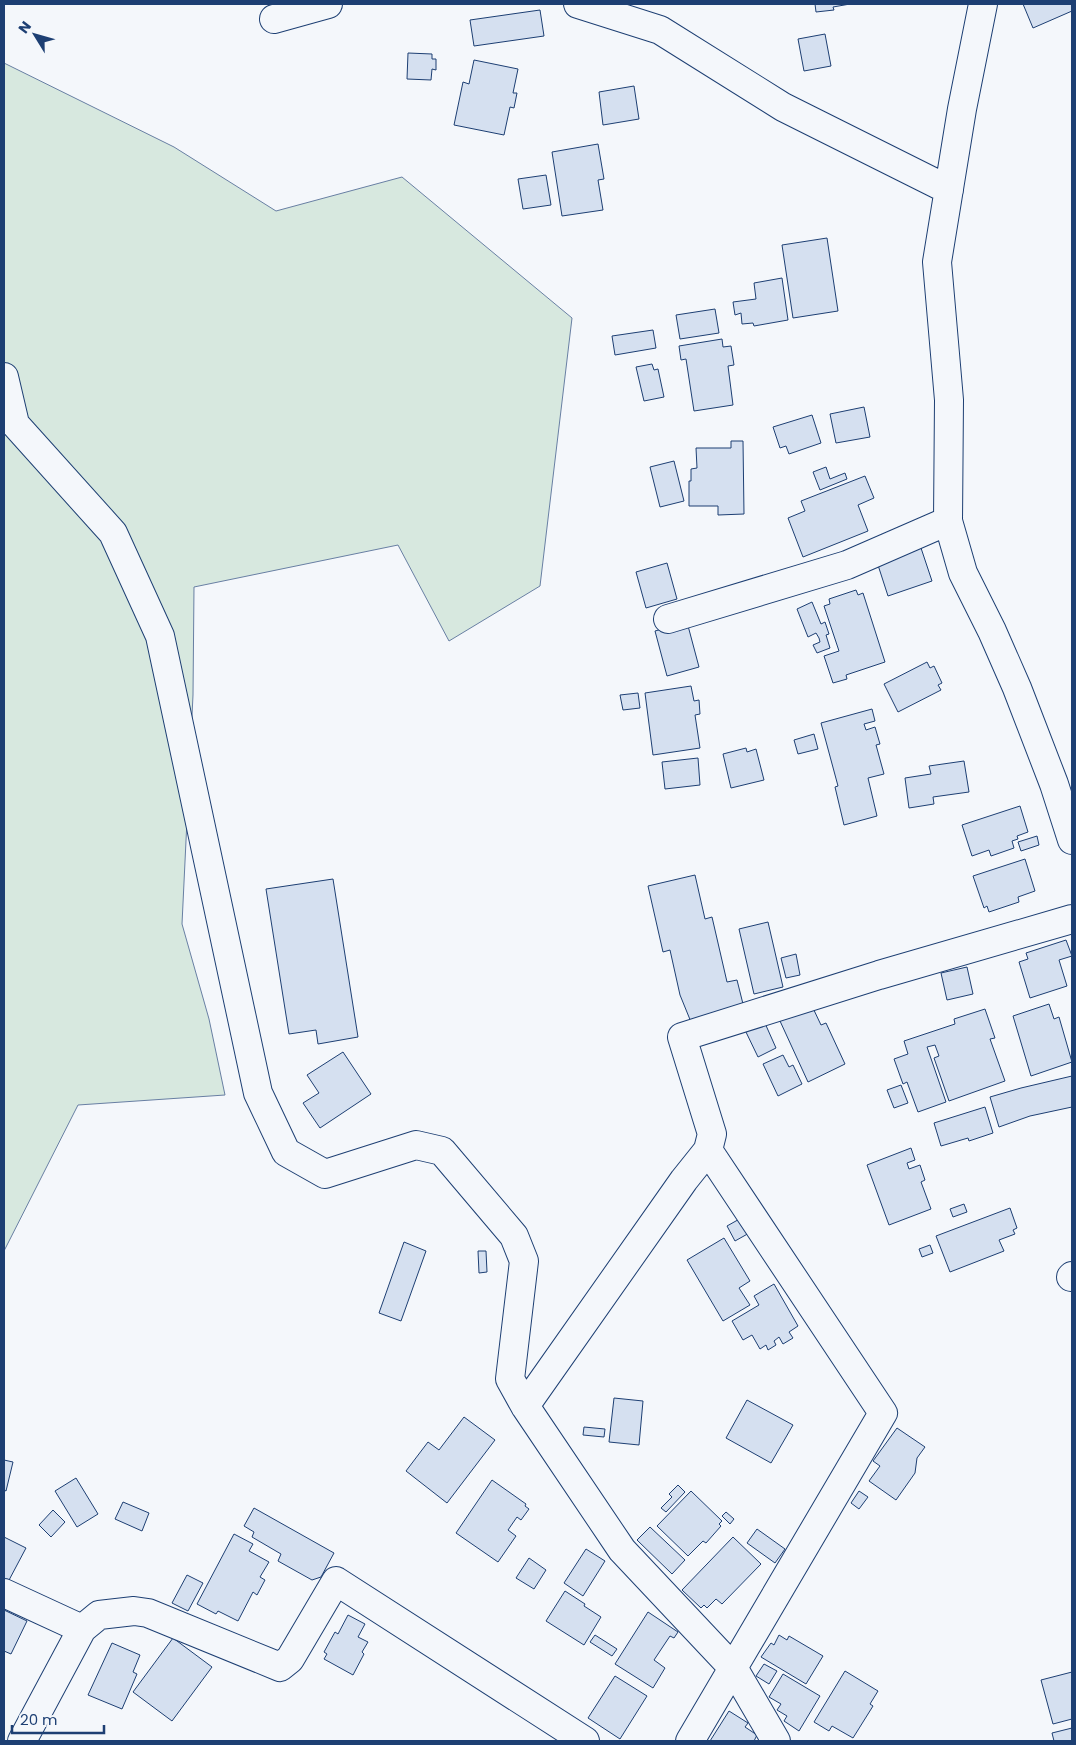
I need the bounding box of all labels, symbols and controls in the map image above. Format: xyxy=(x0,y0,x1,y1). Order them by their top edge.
north arrow xyxy=(10,10,60,60)
text: N xyxy=(13,17,36,37)
scale bar xyxy=(12,1702,105,1734)
text: 20 m xyxy=(20,1709,58,1730)

